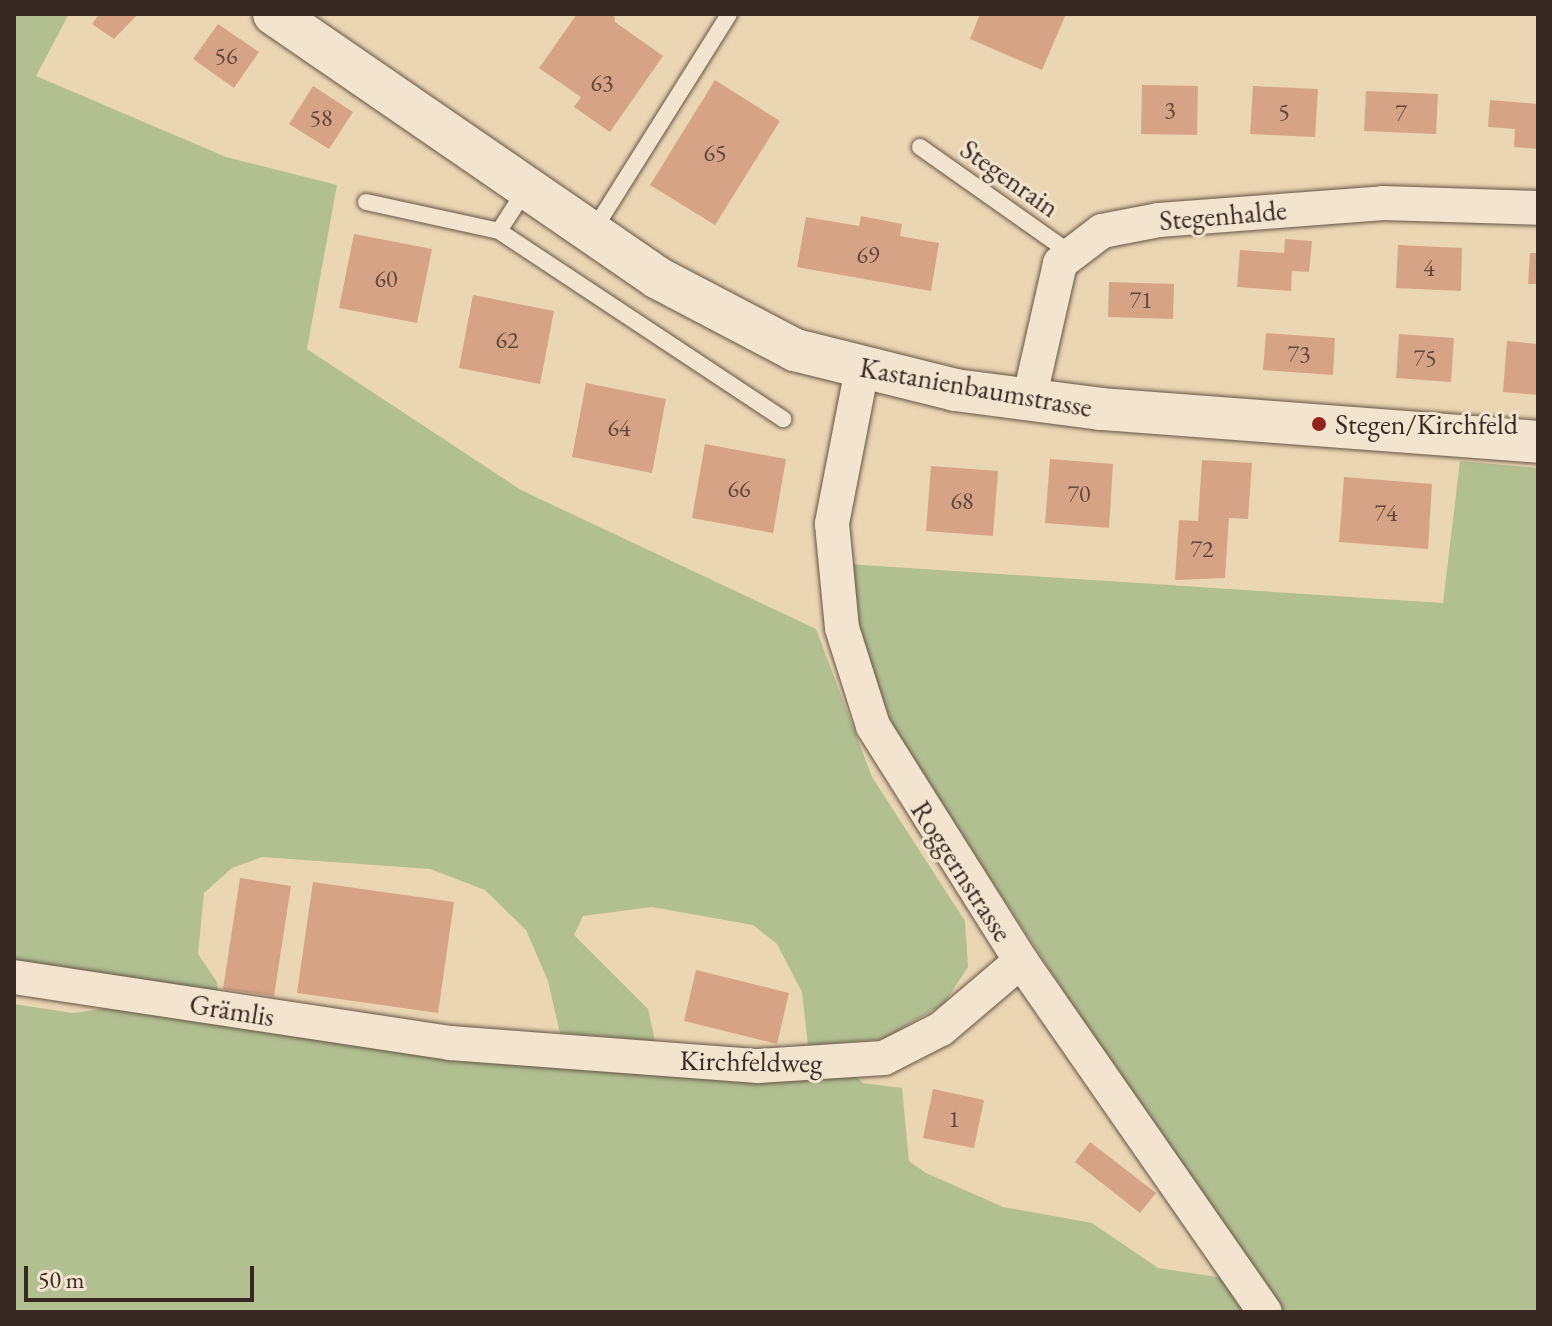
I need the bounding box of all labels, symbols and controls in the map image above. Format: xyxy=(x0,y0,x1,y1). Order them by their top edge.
house number: 56 xyxy=(214,42,238,70)
house number: 63 xyxy=(590,69,614,97)
house number: 3 xyxy=(1164,96,1176,124)
house number: 5 xyxy=(1278,98,1290,126)
house number: 7 xyxy=(1395,99,1407,127)
house number: 58 xyxy=(309,104,333,132)
street label: Stegenrain xyxy=(954,132,1066,224)
house number: 65 xyxy=(703,139,727,167)
street label: Stegenhalde xyxy=(1158,193,1288,237)
house number: 69 xyxy=(856,241,880,269)
house number: 4 xyxy=(1423,254,1435,282)
house number: 60 xyxy=(374,265,398,293)
house number: 71 xyxy=(1129,286,1153,314)
house number: 62 xyxy=(495,326,519,354)
house number: 73 xyxy=(1287,340,1311,368)
house number: 75 xyxy=(1413,344,1437,372)
street label: Kastanienbaumstrasse xyxy=(857,350,1095,424)
place label: Stegen/Kirchfeld xyxy=(1335,407,1518,441)
house number: 64 xyxy=(607,414,631,442)
marker: Stegen/Kirchfeld xyxy=(1310,415,1328,433)
house number: 66 xyxy=(727,475,751,503)
house number: 70 xyxy=(1067,480,1091,508)
house number: 68 xyxy=(950,487,974,515)
house number: 74 xyxy=(1374,499,1398,527)
house number: 72 xyxy=(1190,535,1214,563)
street label: Roggernstrasse xyxy=(904,795,1020,947)
street label: Grämlis xyxy=(187,987,277,1033)
street label: Kirchfeldweg xyxy=(679,1043,823,1079)
house number: 1 xyxy=(948,1105,960,1133)
scale bar xyxy=(28,1250,258,1300)
text: 50 m xyxy=(38,1264,85,1295)

